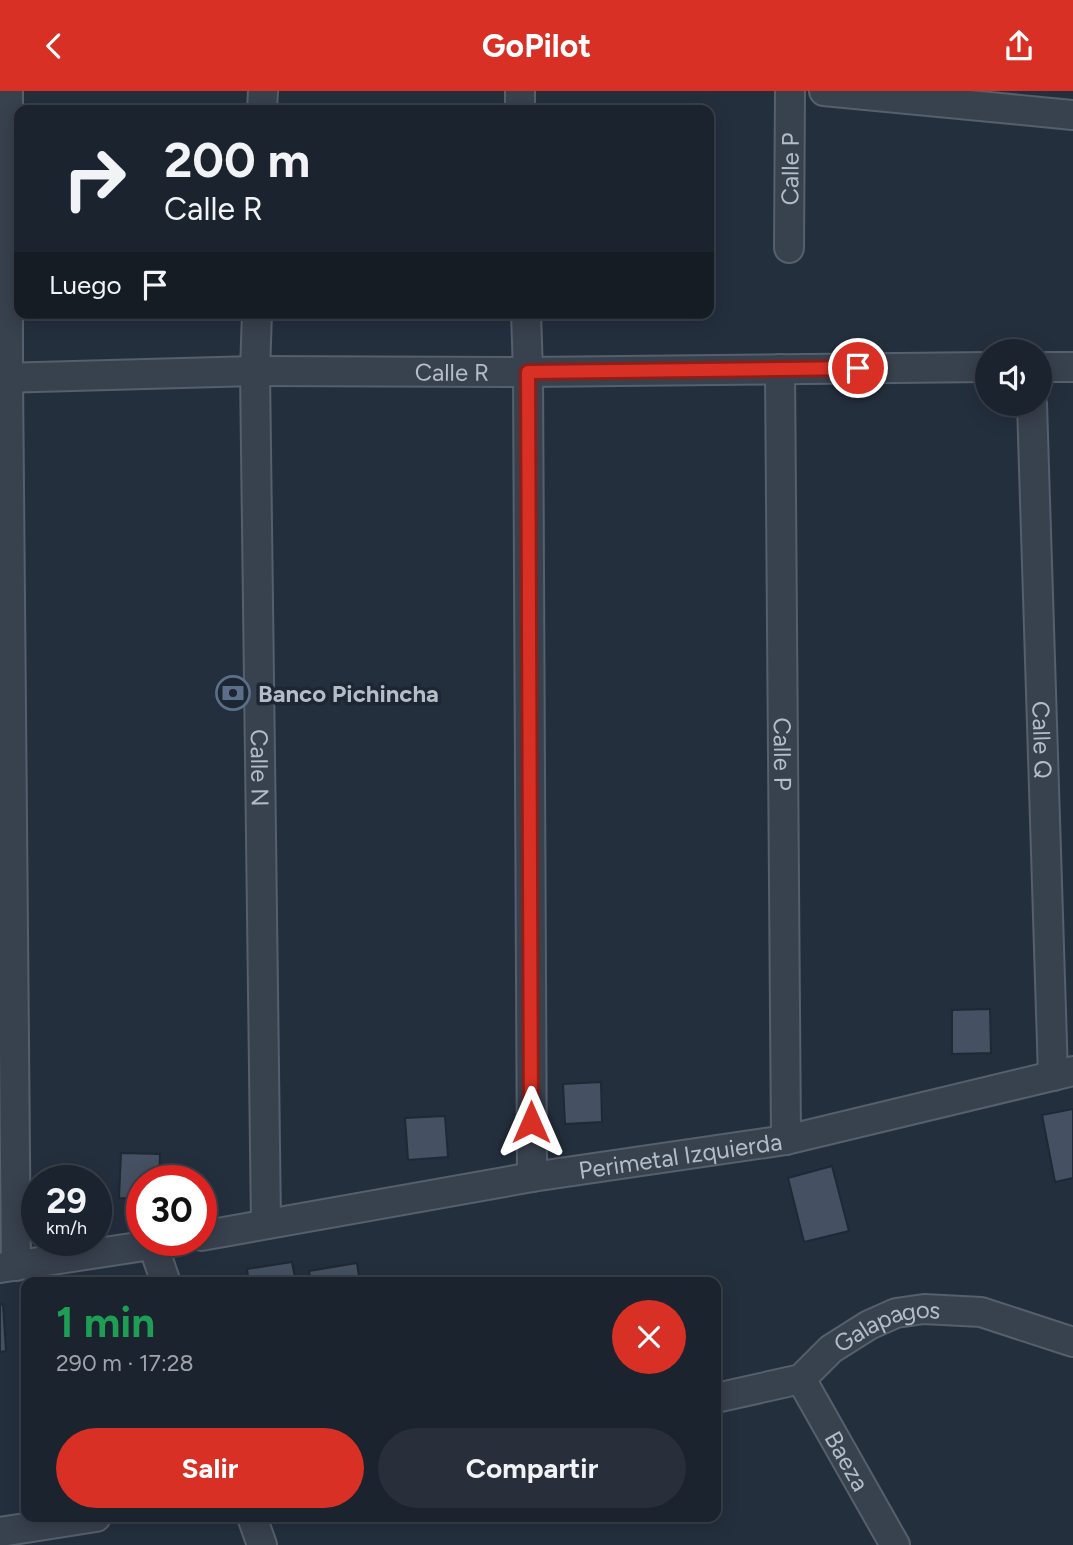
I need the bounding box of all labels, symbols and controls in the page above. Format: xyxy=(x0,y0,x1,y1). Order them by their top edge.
icon: back xyxy=(35,27,73,65)
text: GoPilot xyxy=(482,27,591,65)
icon: share xyxy=(1000,27,1038,65)
text: 200 m xyxy=(164,130,310,189)
street label: Calle P xyxy=(775,132,804,206)
icon: right xyxy=(49,133,140,224)
text: Calle R xyxy=(164,190,263,228)
icon: arrive xyxy=(136,266,174,304)
text: Luego xyxy=(49,269,122,301)
pin xyxy=(828,338,888,398)
map controls xyxy=(975,339,1052,416)
button: sound xyxy=(975,339,1052,416)
icon: arrive xyxy=(839,349,877,387)
street label: Calle R xyxy=(415,357,489,386)
bank icon: Banco Pichincha xyxy=(214,674,252,712)
place label: Banco Pichincha xyxy=(258,679,439,708)
street label: Calle Q xyxy=(1027,700,1058,779)
street label: Calle P xyxy=(768,717,798,791)
street label: Calle N xyxy=(245,729,275,807)
position arrow xyxy=(494,1085,568,1159)
street label: Perimetal Izquierda xyxy=(577,1126,784,1185)
speed limit sign: 30 xyxy=(126,1165,217,1256)
text: 29 xyxy=(46,1180,87,1222)
text: km/h xyxy=(46,1217,87,1239)
street label: Galapagos xyxy=(828,1294,941,1358)
text: 1 min xyxy=(56,1297,155,1348)
button: close xyxy=(612,1300,686,1374)
text: 290 m · 17:28 xyxy=(56,1349,194,1377)
street label: Baeza xyxy=(819,1426,876,1496)
button: Salir xyxy=(56,1428,364,1508)
button: Compartir xyxy=(378,1428,686,1508)

